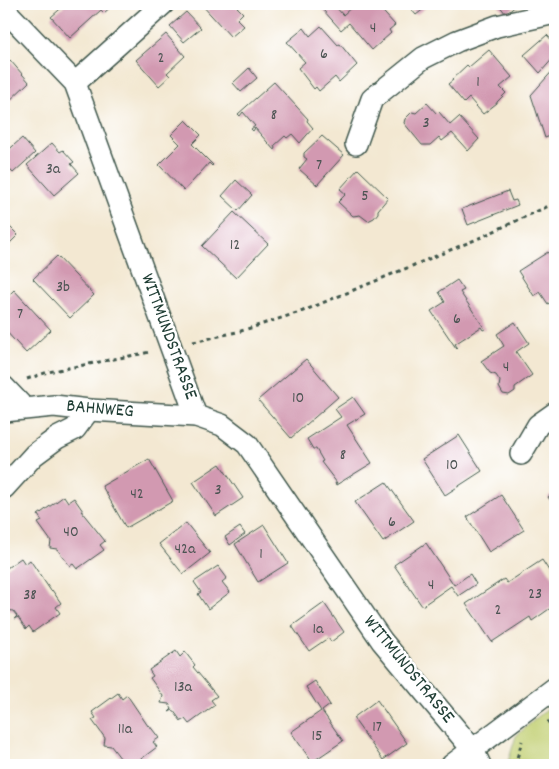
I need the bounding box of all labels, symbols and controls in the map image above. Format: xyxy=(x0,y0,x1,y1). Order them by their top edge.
house number: 4 xyxy=(370,17,376,40)
house number: 6 xyxy=(320,43,328,66)
house number: 2 xyxy=(158,47,165,70)
house number: 1 xyxy=(476,71,480,94)
house number: 8 xyxy=(271,104,277,127)
house number: 3 xyxy=(422,112,430,135)
house number: 7 xyxy=(316,154,322,177)
house number: 3a xyxy=(46,158,61,181)
house number: 5 xyxy=(361,185,369,208)
house number: 12 xyxy=(230,234,240,257)
street label: WITTMUNDSTRASSE xyxy=(133,270,203,404)
house number: 3b xyxy=(56,276,70,299)
house number: 7 xyxy=(17,303,23,326)
house number: 6 xyxy=(453,308,461,331)
house number: 4 xyxy=(503,356,509,379)
house number: 10 xyxy=(292,387,304,410)
street label: BAHNWEG xyxy=(65,394,135,426)
house number: 8 xyxy=(340,444,346,467)
house number: 10 xyxy=(446,454,458,477)
house number: 3 xyxy=(214,479,222,502)
house number: 42 xyxy=(130,483,144,506)
house number: 6 xyxy=(388,511,396,534)
house number: 40 xyxy=(63,521,79,544)
house number: 42a xyxy=(174,538,196,561)
house number: 1 xyxy=(259,543,263,566)
house number: 4 xyxy=(428,574,434,597)
house number: 23 xyxy=(528,583,542,606)
house number: 38 xyxy=(23,584,37,607)
house number: 2 xyxy=(495,599,502,622)
street label: WITTMUNDSTRASSE xyxy=(356,610,460,730)
house number: 1a xyxy=(312,618,324,641)
house number: 13a xyxy=(174,676,193,699)
house number: 17 xyxy=(372,716,382,739)
house number: 11a xyxy=(118,718,133,741)
house number: 15 xyxy=(312,725,322,748)

